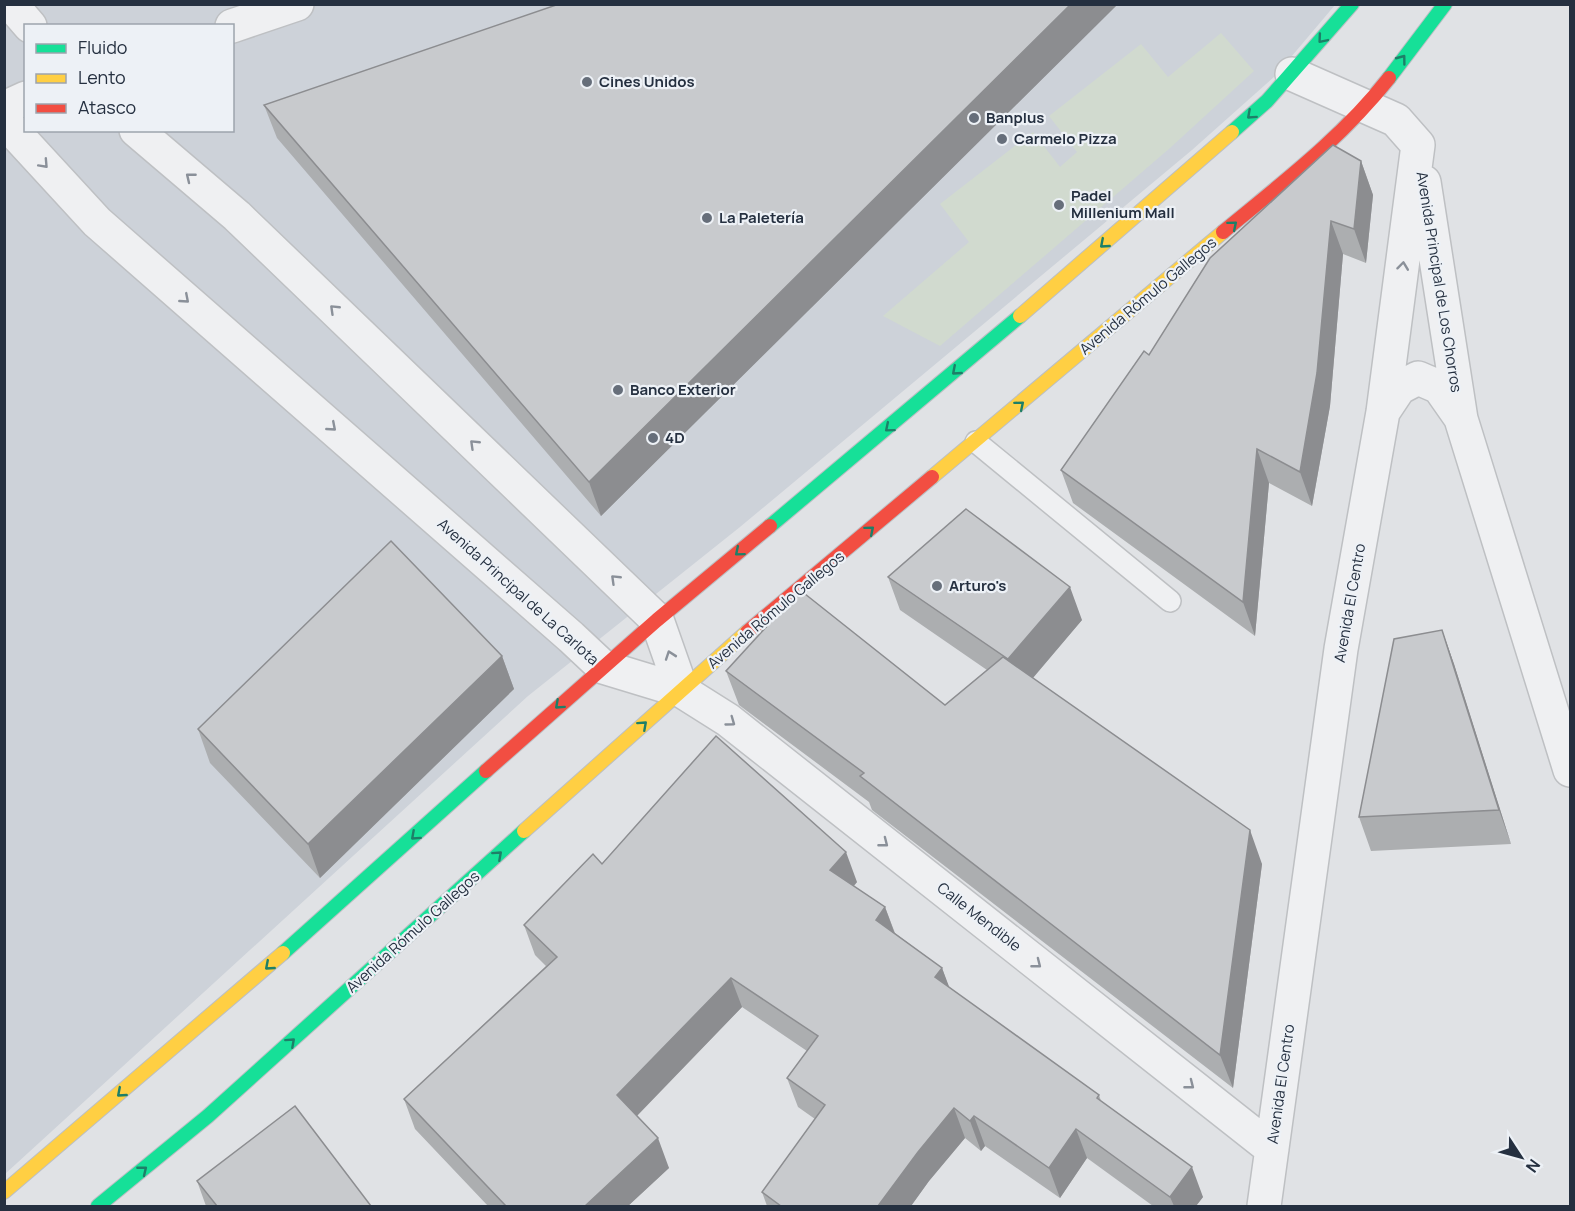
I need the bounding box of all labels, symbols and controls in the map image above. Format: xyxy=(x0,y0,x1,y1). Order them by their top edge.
legend xyxy=(24,24,234,132)
one-way arrow xyxy=(1318,32,1329,43)
text: Fluido xyxy=(78,35,127,59)
one-way arrow xyxy=(1395,55,1406,66)
text: Lento xyxy=(78,65,126,89)
place label: Cines Unidos xyxy=(599,71,695,92)
marker: Cines Unidos xyxy=(580,75,594,89)
text: Atasco xyxy=(78,95,136,119)
place label: Banplus xyxy=(986,107,1044,128)
one-way arrow xyxy=(1247,108,1257,119)
marker: Banplus xyxy=(967,111,981,125)
place label: Carmelo Pizza xyxy=(1014,128,1117,149)
marker: Carmelo Pizza xyxy=(995,132,1009,146)
one-way arrow xyxy=(37,158,48,168)
street label: Avenida Principal de Los Chorros xyxy=(1412,170,1467,394)
one-way arrow xyxy=(186,174,197,185)
place label: Padel Millenium Mall xyxy=(1071,185,1175,223)
marker: Padel Millenium Mall xyxy=(1052,198,1066,212)
place label: La Paletería xyxy=(719,207,804,228)
marker: La Paletería xyxy=(700,211,714,225)
one-way arrow xyxy=(1226,221,1237,232)
street label: Avenida Rómulo Gallegos xyxy=(1075,232,1221,359)
one-way arrow xyxy=(1100,236,1111,247)
one-way arrow xyxy=(1396,261,1408,270)
one-way arrow xyxy=(178,292,189,303)
one-way arrow xyxy=(330,305,340,316)
one-way arrow xyxy=(952,364,963,375)
place label: Banco Exterior xyxy=(630,379,736,400)
marker: Banco Exterior xyxy=(611,383,625,397)
one-way arrow xyxy=(1013,401,1024,412)
one-way arrow xyxy=(325,420,335,431)
one-way arrow xyxy=(885,420,896,431)
place label: 4D xyxy=(665,427,685,448)
marker: 4D xyxy=(646,431,660,445)
one-way arrow xyxy=(471,440,481,451)
street label: Avenida Principal de La Carlota xyxy=(433,513,604,670)
one-way arrow xyxy=(863,527,874,538)
street label: Avenida El Centro xyxy=(1329,542,1370,664)
one-way arrow xyxy=(735,545,746,556)
street label: Avenida Rómulo Gallegos xyxy=(703,546,849,673)
one-way arrow xyxy=(611,575,622,586)
place label: Arturo's xyxy=(949,575,1006,596)
marker: Arturo's xyxy=(930,579,944,593)
one-way arrow xyxy=(664,650,677,661)
one-way arrow xyxy=(555,698,566,709)
one-way arrow xyxy=(725,715,736,726)
one-way arrow xyxy=(636,721,647,732)
one-way arrow xyxy=(411,829,422,840)
one-way arrow xyxy=(878,835,889,846)
one-way arrow xyxy=(491,851,501,862)
street label: Avenida Rómulo Gallegos xyxy=(341,866,484,997)
street label: Calle Mendible xyxy=(933,877,1026,956)
one-way arrow xyxy=(1030,956,1041,967)
one-way arrow xyxy=(265,959,276,970)
street label: Avenida El Centro xyxy=(1262,1023,1299,1145)
one-way arrow xyxy=(284,1038,294,1049)
one-way arrow xyxy=(1183,1077,1194,1088)
one-way arrow xyxy=(117,1086,128,1097)
north arrow xyxy=(1491,1127,1551,1187)
text: N xyxy=(1521,1155,1545,1177)
one-way arrow xyxy=(136,1166,147,1177)

